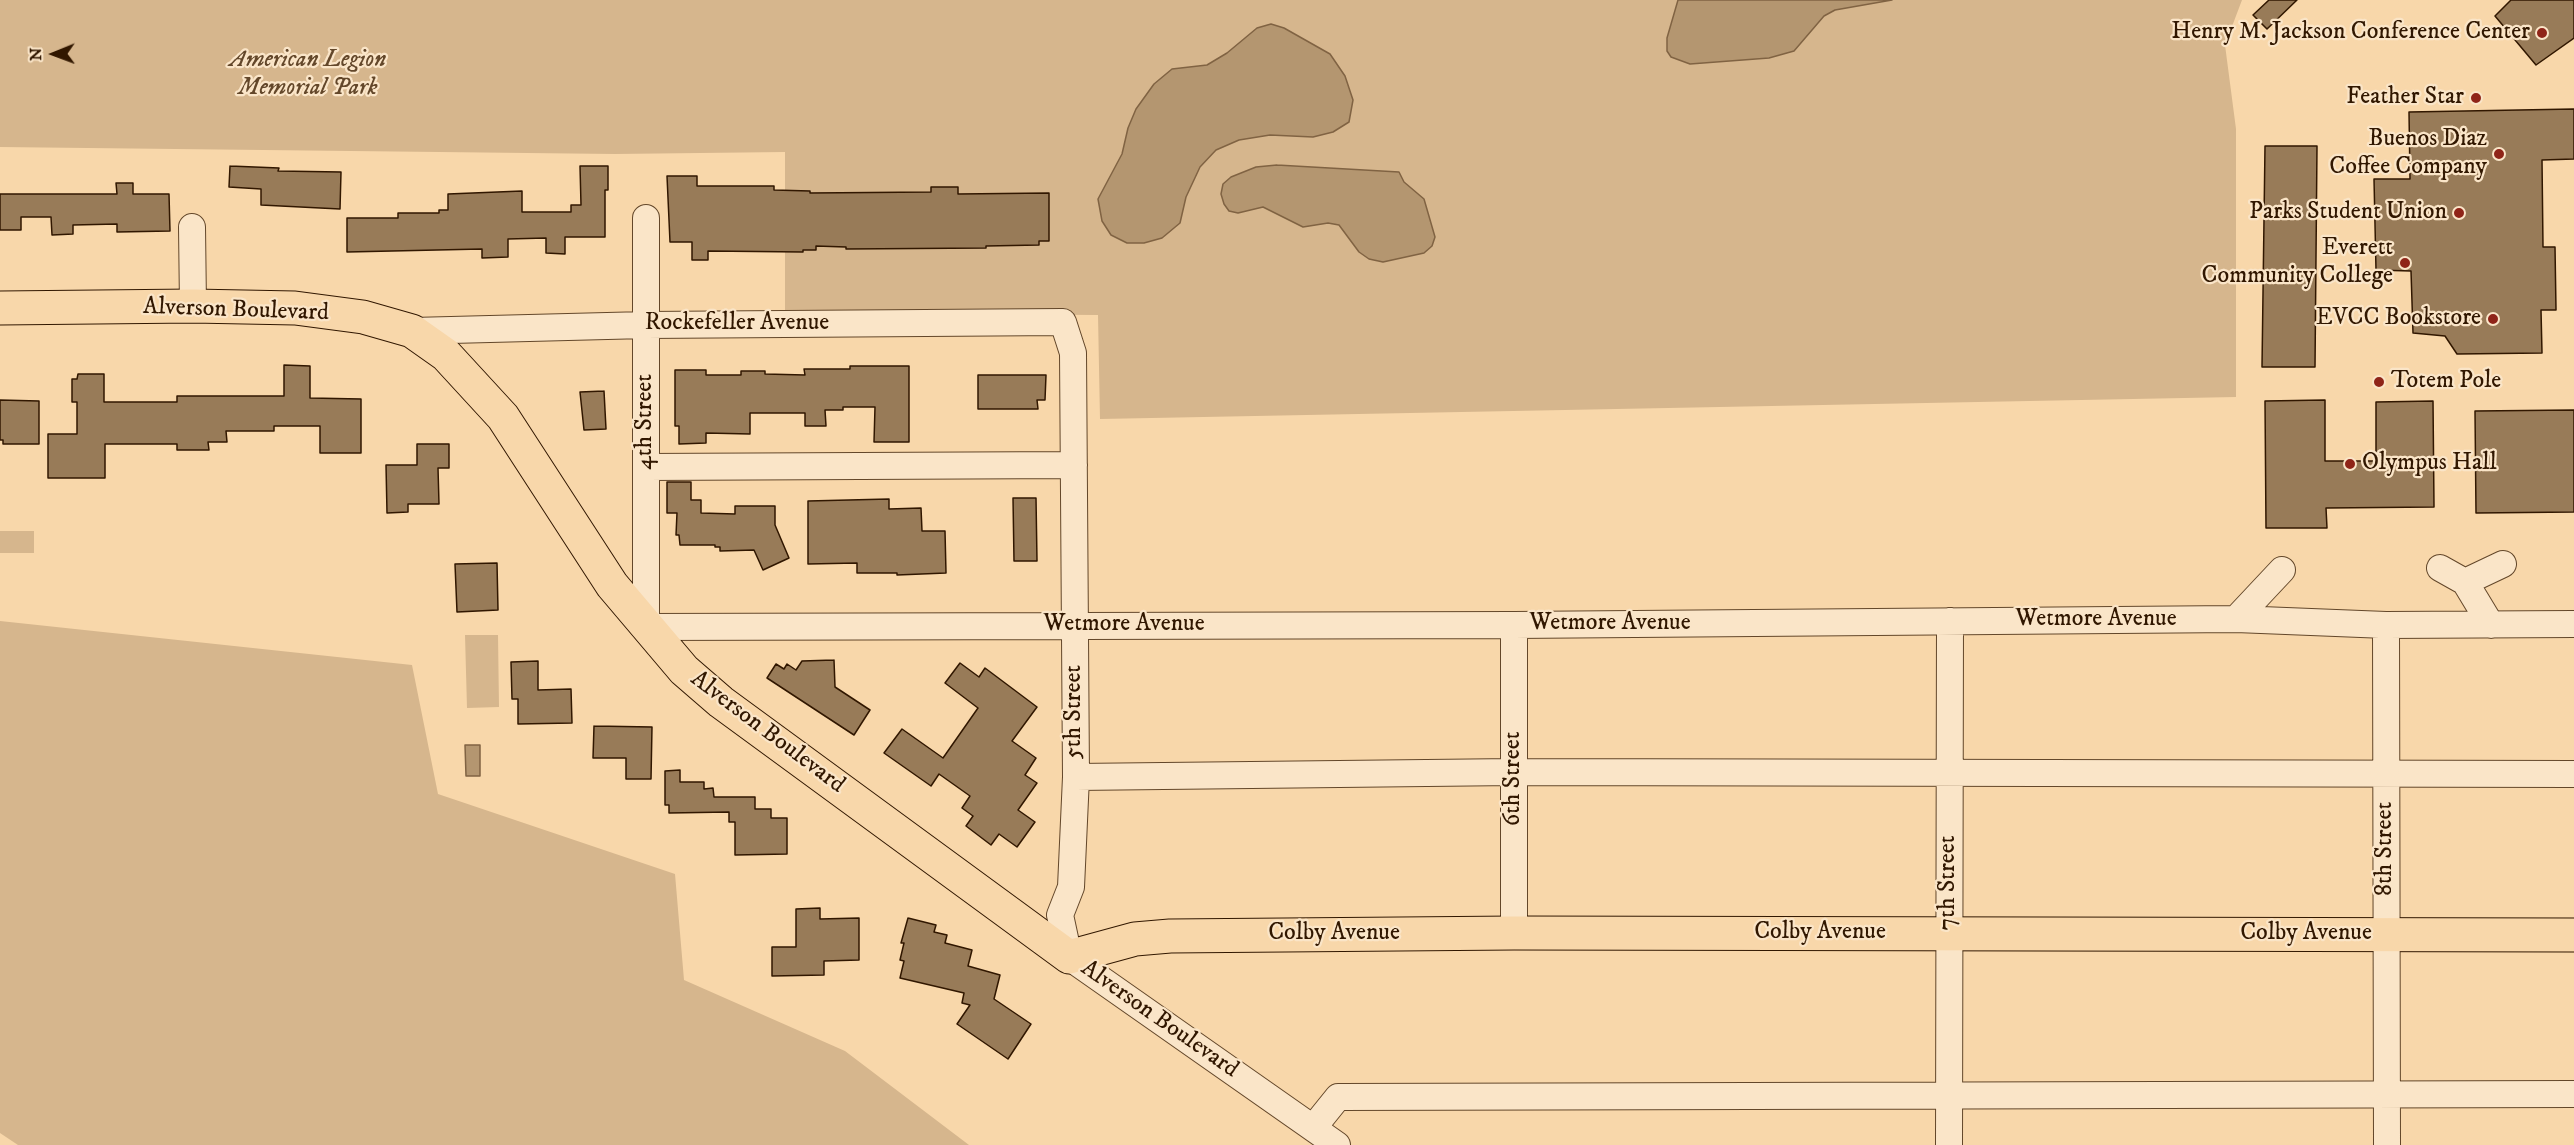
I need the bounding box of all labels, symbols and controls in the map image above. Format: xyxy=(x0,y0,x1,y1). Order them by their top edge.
place label: Henry M. Jackson Conference Center xyxy=(2171,19,2530,47)
north arrow xyxy=(24,24,84,84)
marker: Henry M. Jackson Conference Center xyxy=(2535,26,2549,40)
park label: American Legion Memorial Park xyxy=(230,47,386,103)
text: N xyxy=(26,48,46,61)
place label: Feather Star xyxy=(2346,84,2464,112)
marker: Feather Star xyxy=(2469,91,2483,105)
place label: Buenos Diaz Coffee Company xyxy=(2329,126,2487,182)
marker: Buenos Diaz Coffee Company xyxy=(2492,147,2506,161)
place label: Parks Student Union xyxy=(2249,199,2447,227)
marker: Parks Student Union xyxy=(2452,206,2466,220)
place label: Everett Community College xyxy=(2202,235,2393,291)
marker: Everett Community College xyxy=(2398,256,2412,270)
street label: Alverson Boulevard xyxy=(142,293,330,329)
place label: EVCC Bookstore xyxy=(2316,305,2481,333)
street label: Rockefeller Avenue xyxy=(645,310,829,338)
marker: EVCC Bookstore xyxy=(2486,312,2500,326)
place label: Totem Pole xyxy=(2391,368,2501,396)
street label: 4th Street xyxy=(632,374,660,470)
marker: Totem Pole xyxy=(2372,375,2386,389)
place label: Olympus Hall xyxy=(2362,450,2497,478)
marker: Olympus Hall xyxy=(2343,457,2357,471)
street label: Wetmore Avenue xyxy=(2015,606,2177,634)
street label: Wetmore Avenue xyxy=(1529,610,1691,638)
street label: Wetmore Avenue xyxy=(1043,611,1205,639)
street label: Alverson Boulevard xyxy=(684,665,850,801)
street label: 5th Street xyxy=(1061,665,1089,759)
street label: 6th Street xyxy=(1500,732,1528,826)
street label: 8th Street xyxy=(2372,802,2400,896)
street label: 7th Street xyxy=(1935,836,1963,930)
street label: Colby Avenue xyxy=(1754,919,1886,947)
street label: Colby Avenue xyxy=(1268,920,1400,948)
street label: Colby Avenue xyxy=(2240,920,2372,948)
street label: Alverson Boulevard xyxy=(1075,955,1243,1085)

